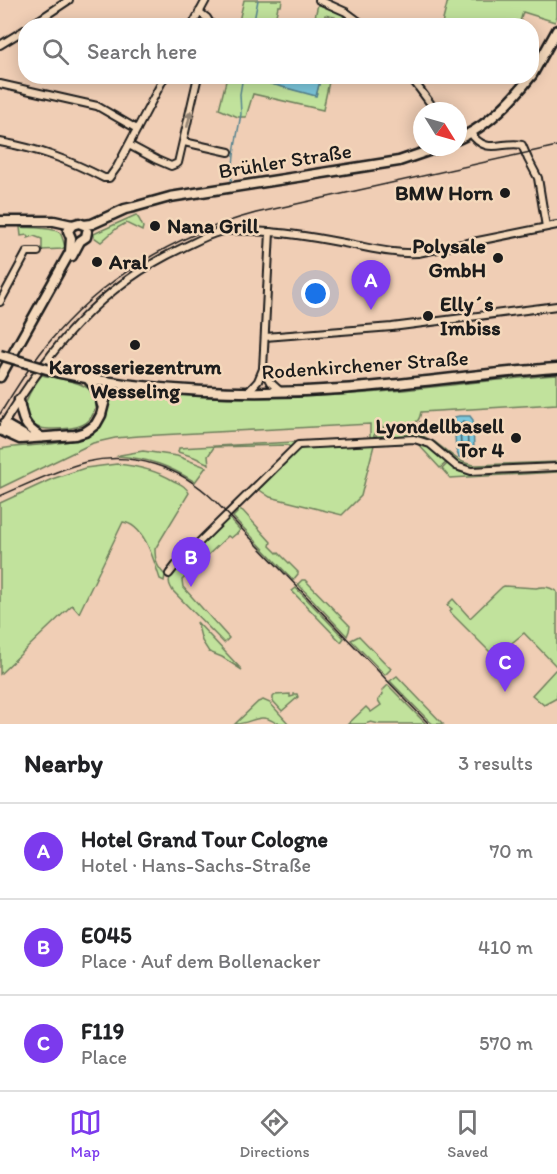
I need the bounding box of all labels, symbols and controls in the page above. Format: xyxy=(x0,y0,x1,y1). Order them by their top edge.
search box xyxy=(18,18,539,84)
icon: search xyxy=(39,35,72,68)
text: Search here xyxy=(87,38,197,65)
north arrow xyxy=(413,102,467,156)
one-way arrow xyxy=(185,110,194,129)
street label: Brühler Straße xyxy=(216,138,353,183)
place label: BMW Horn xyxy=(395,180,494,205)
marker: BMW Horn xyxy=(498,186,512,200)
place label: Nana Grill xyxy=(167,213,260,238)
marker: Nana Grill xyxy=(148,219,162,233)
place label: Polysale GmbH xyxy=(412,233,486,282)
place label: Aral xyxy=(108,249,149,274)
marker: Polysale GmbH xyxy=(491,251,505,265)
marker: Aral xyxy=(90,255,104,269)
pin: A xyxy=(352,260,391,310)
your location xyxy=(301,279,330,308)
place label: Elly´s Imbiss xyxy=(440,291,501,340)
marker: Elly´s Imbiss xyxy=(421,309,435,323)
marker: Karosseriezentrum Wesseling xyxy=(128,338,142,352)
street label: Rodenkirchener Straße xyxy=(261,345,469,384)
place label: Karosseriezentrum Wesseling xyxy=(49,354,222,404)
place label: Lyondellbasell Tor 4 xyxy=(376,413,505,462)
marker: Lyondellbasell Tor 4 xyxy=(509,431,523,445)
pin: B xyxy=(172,538,210,587)
pin: C xyxy=(486,642,524,692)
text: Nearby xyxy=(24,747,103,779)
text: 3 results xyxy=(458,751,533,775)
text: Hotel Grand Tour Cologne xyxy=(81,826,328,853)
text: A xyxy=(37,839,50,863)
text: 70 m xyxy=(489,839,533,863)
text: Hotel · Hans-Sachs-Straße xyxy=(81,853,311,877)
text: E045 xyxy=(81,922,131,949)
text: B xyxy=(37,935,50,959)
text: 410 m xyxy=(478,935,533,959)
text: Place · Auf dem Bollenacker xyxy=(81,949,320,973)
text: F119 xyxy=(81,1018,124,1045)
text: C xyxy=(37,1031,50,1055)
text: 570 m xyxy=(479,1031,533,1055)
text: Place xyxy=(81,1045,127,1069)
tab: Map xyxy=(69,1106,102,1161)
tab: Directions xyxy=(239,1106,310,1161)
tab: Saved xyxy=(447,1106,488,1161)

